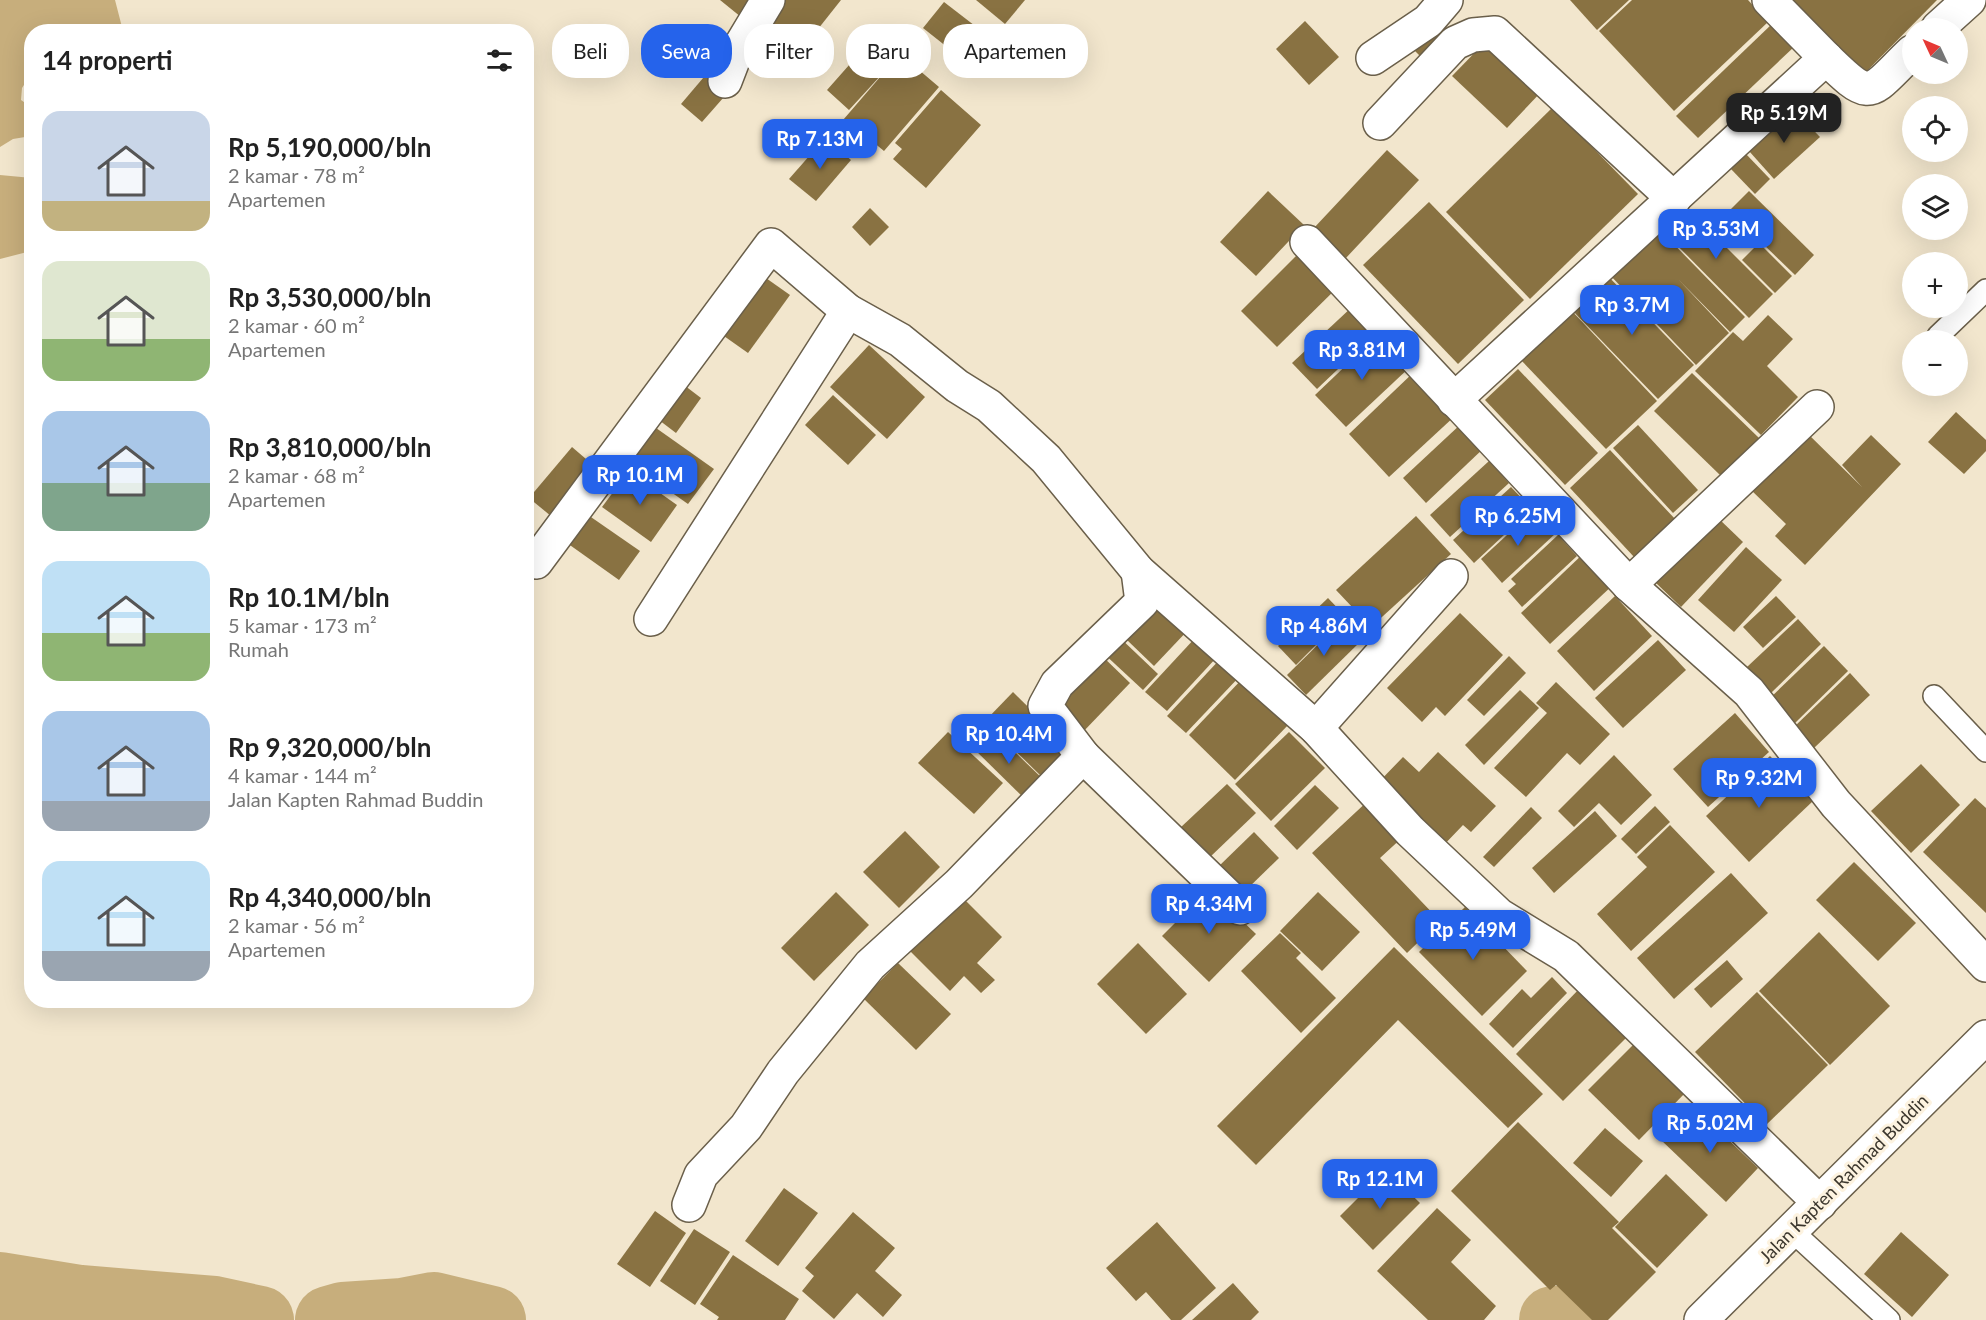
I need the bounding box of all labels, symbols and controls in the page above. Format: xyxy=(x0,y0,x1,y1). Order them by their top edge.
north arrow xyxy=(1902,18,1968,84)
map controls xyxy=(1902,18,1968,396)
chip: Beli xyxy=(552,24,629,78)
chip: Sewa xyxy=(641,24,732,78)
chip: Filter xyxy=(744,24,834,78)
chip: Baru xyxy=(846,24,931,78)
chip: Apartemen xyxy=(943,24,1088,78)
text: 14 properti xyxy=(42,44,173,76)
icon: filters xyxy=(483,44,516,77)
pin: Rp 5.19M xyxy=(1722,93,1846,144)
button: locate xyxy=(1902,96,1968,162)
text: Rp 5.19M xyxy=(1740,100,1828,124)
pin: Rp 7.13M xyxy=(758,119,882,170)
text: Rp 7.13M xyxy=(776,126,864,150)
text: Rp 5,190,000/bln xyxy=(228,131,431,163)
icon: home xyxy=(90,135,162,207)
text: 2 kamar · 78 m² xyxy=(228,163,365,187)
button: layers xyxy=(1902,174,1968,240)
text: Apartemen xyxy=(228,187,326,211)
pin: Rp 3.53M xyxy=(1654,209,1778,260)
text: Rp 3.53M xyxy=(1672,216,1760,240)
button: + xyxy=(1902,252,1968,318)
text: Rp 3,530,000/bln xyxy=(228,281,431,313)
icon: home xyxy=(90,285,162,357)
pin: Rp 3.7M xyxy=(1577,285,1687,336)
text: Rp 3.7M xyxy=(1594,292,1670,316)
text: 2 kamar · 60 m² xyxy=(228,313,365,337)
pin: Rp 3.81M xyxy=(1300,330,1424,381)
button: − xyxy=(1902,330,1968,396)
text: Apartemen xyxy=(228,337,326,361)
text: Rp 3.81M xyxy=(1318,337,1406,361)
text: Rp 3,810,000/bln xyxy=(228,431,431,463)
icon: home xyxy=(90,435,162,507)
pin: Rp 10.1M xyxy=(578,455,702,506)
text: Rp 10.1M xyxy=(596,462,684,486)
text: 2 kamar · 68 m² xyxy=(228,463,365,487)
text: Apartemen xyxy=(228,487,326,511)
pin: Rp 6.25M xyxy=(1456,496,1580,547)
text: Rp 6.25M xyxy=(1474,503,1562,527)
text: Rp 10.1M/bln xyxy=(228,581,390,613)
icon: home xyxy=(90,585,162,657)
pin: Rp 4.86M xyxy=(1262,606,1386,657)
text: 5 kamar · 173 m² xyxy=(228,613,377,637)
text: Rp 4.86M xyxy=(1280,613,1368,637)
text: Rumah xyxy=(228,637,289,661)
pin: Rp 10.4M xyxy=(947,714,1071,765)
text: Rp 10.4M xyxy=(965,721,1053,745)
text: Rp 9,320,000/bln xyxy=(228,731,431,763)
icon: home xyxy=(90,735,162,807)
pin: Rp 9.32M xyxy=(1697,758,1821,809)
text: 4 kamar · 144 m² xyxy=(228,763,377,787)
text: Rp 9.32M xyxy=(1715,765,1803,789)
text: Jalan Kapten Rahmad Buddin xyxy=(228,787,484,811)
text: Rp 4,340,000/bln xyxy=(228,881,431,913)
pin: Rp 4.34M xyxy=(1147,884,1271,935)
icon: home xyxy=(90,885,162,957)
text: Rp 4.34M xyxy=(1165,891,1253,915)
pin: Rp 5.49M xyxy=(1411,910,1535,961)
text: 2 kamar · 56 m² xyxy=(228,913,365,937)
text: Rp 5.49M xyxy=(1429,917,1517,941)
text: Apartemen xyxy=(228,937,326,961)
street label: Jalan Kapten Rahmad Buddin xyxy=(1754,1089,1932,1267)
pin: Rp 5.02M xyxy=(1648,1103,1772,1154)
text: Rp 5.02M xyxy=(1666,1110,1754,1134)
pin: Rp 12.1M xyxy=(1318,1159,1442,1210)
text: Rp 12.1M xyxy=(1336,1166,1424,1190)

